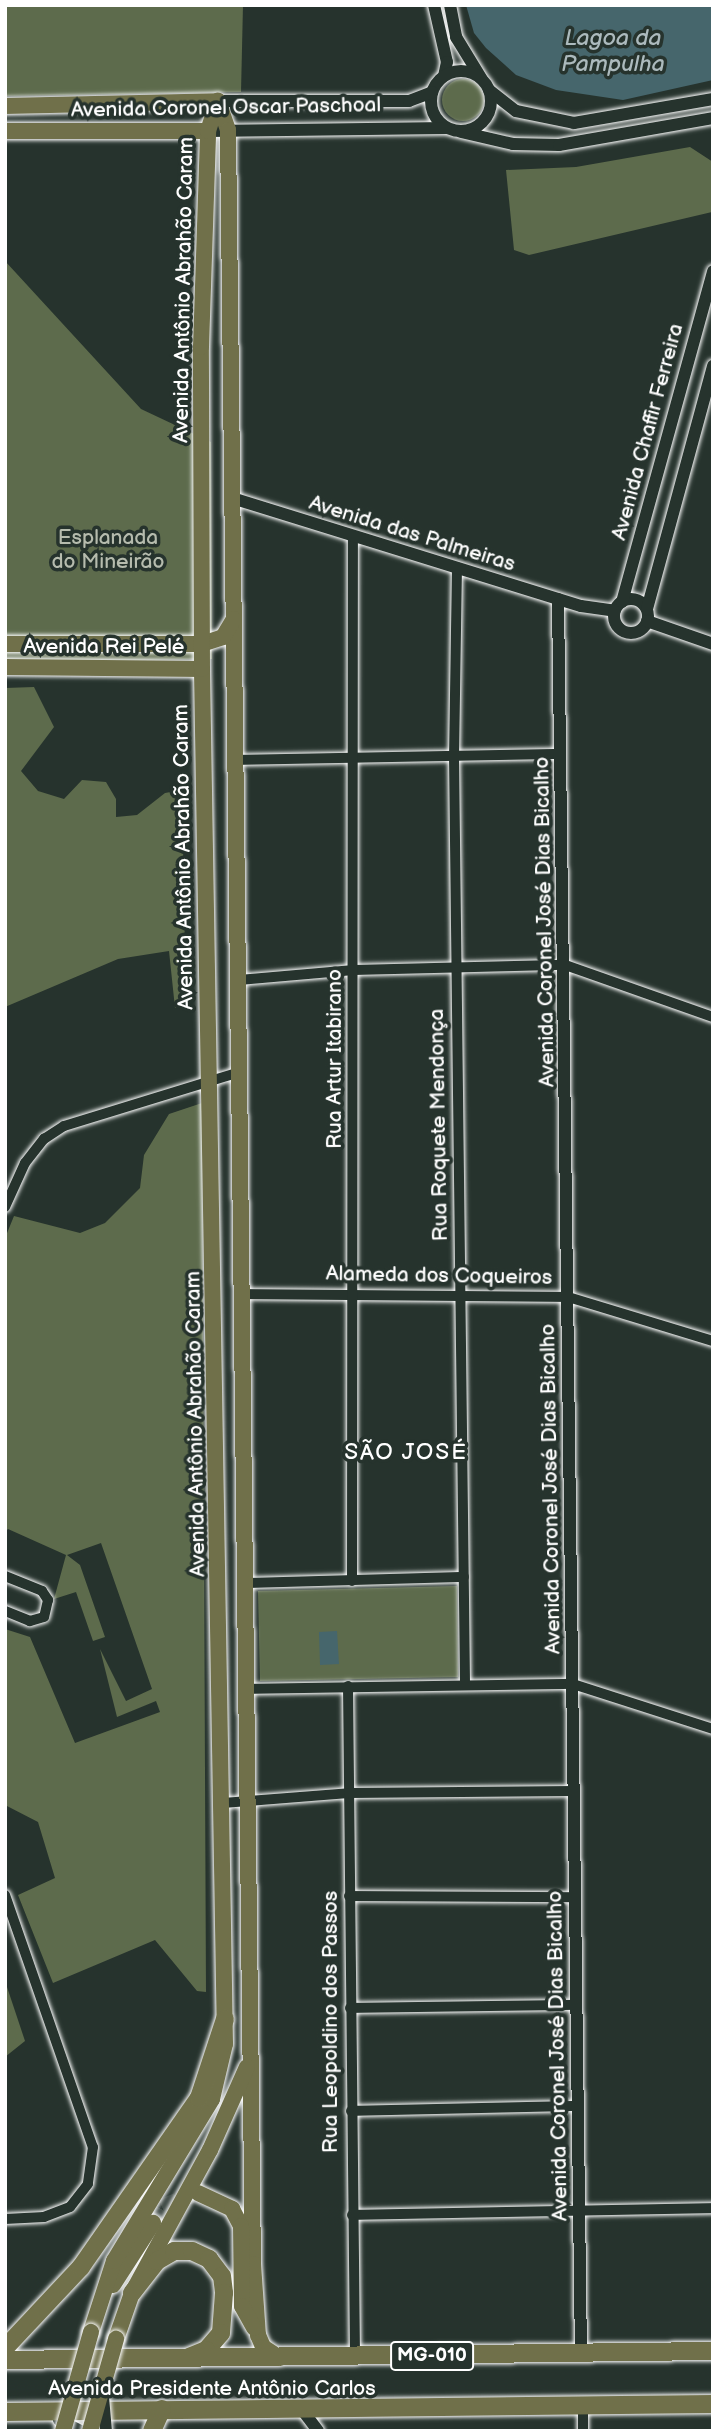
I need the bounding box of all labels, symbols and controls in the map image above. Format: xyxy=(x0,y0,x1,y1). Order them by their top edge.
water label: Lagoa da Pampulha xyxy=(561,24,665,78)
street label: Avenida Coronel Oscar Paschoal xyxy=(71,93,381,123)
street label: Avenida Antônio Abrahão Caram xyxy=(169,137,199,443)
street label: Avenida Chaffir Ferreira xyxy=(607,321,689,543)
street label: Avenida das Palmeiras xyxy=(306,491,518,577)
park label: Esplanada do Mineirão xyxy=(52,525,164,575)
street label: Avenida Rei Pelé xyxy=(24,634,184,660)
street label: Avenida Antônio Abrahão Caram xyxy=(169,704,199,1010)
street label: Avenida Coronel José Dias Bicalho xyxy=(530,756,560,1088)
street label: Rua Artur Itabirano xyxy=(322,969,348,1149)
street label: Rua Roquete Mendonça xyxy=(424,1008,454,1242)
street label: Alameda dos Coqueiros xyxy=(326,1261,552,1291)
street label: Avenida Antônio Abrahão Caram xyxy=(181,1271,211,1577)
street label: Avenida Coronel José Dias Bicalho xyxy=(536,1323,566,1655)
district label: SÃO JOSÉ xyxy=(345,1438,467,1466)
street label: Avenida Coronel José Dias Bicalho xyxy=(543,1890,573,2222)
street label: Rua Leopoldino dos Passos xyxy=(318,1891,344,2153)
road number: MG-010 xyxy=(390,2340,474,2372)
street label: Avenida Presidente Antônio Carlos xyxy=(48,2376,376,2402)

